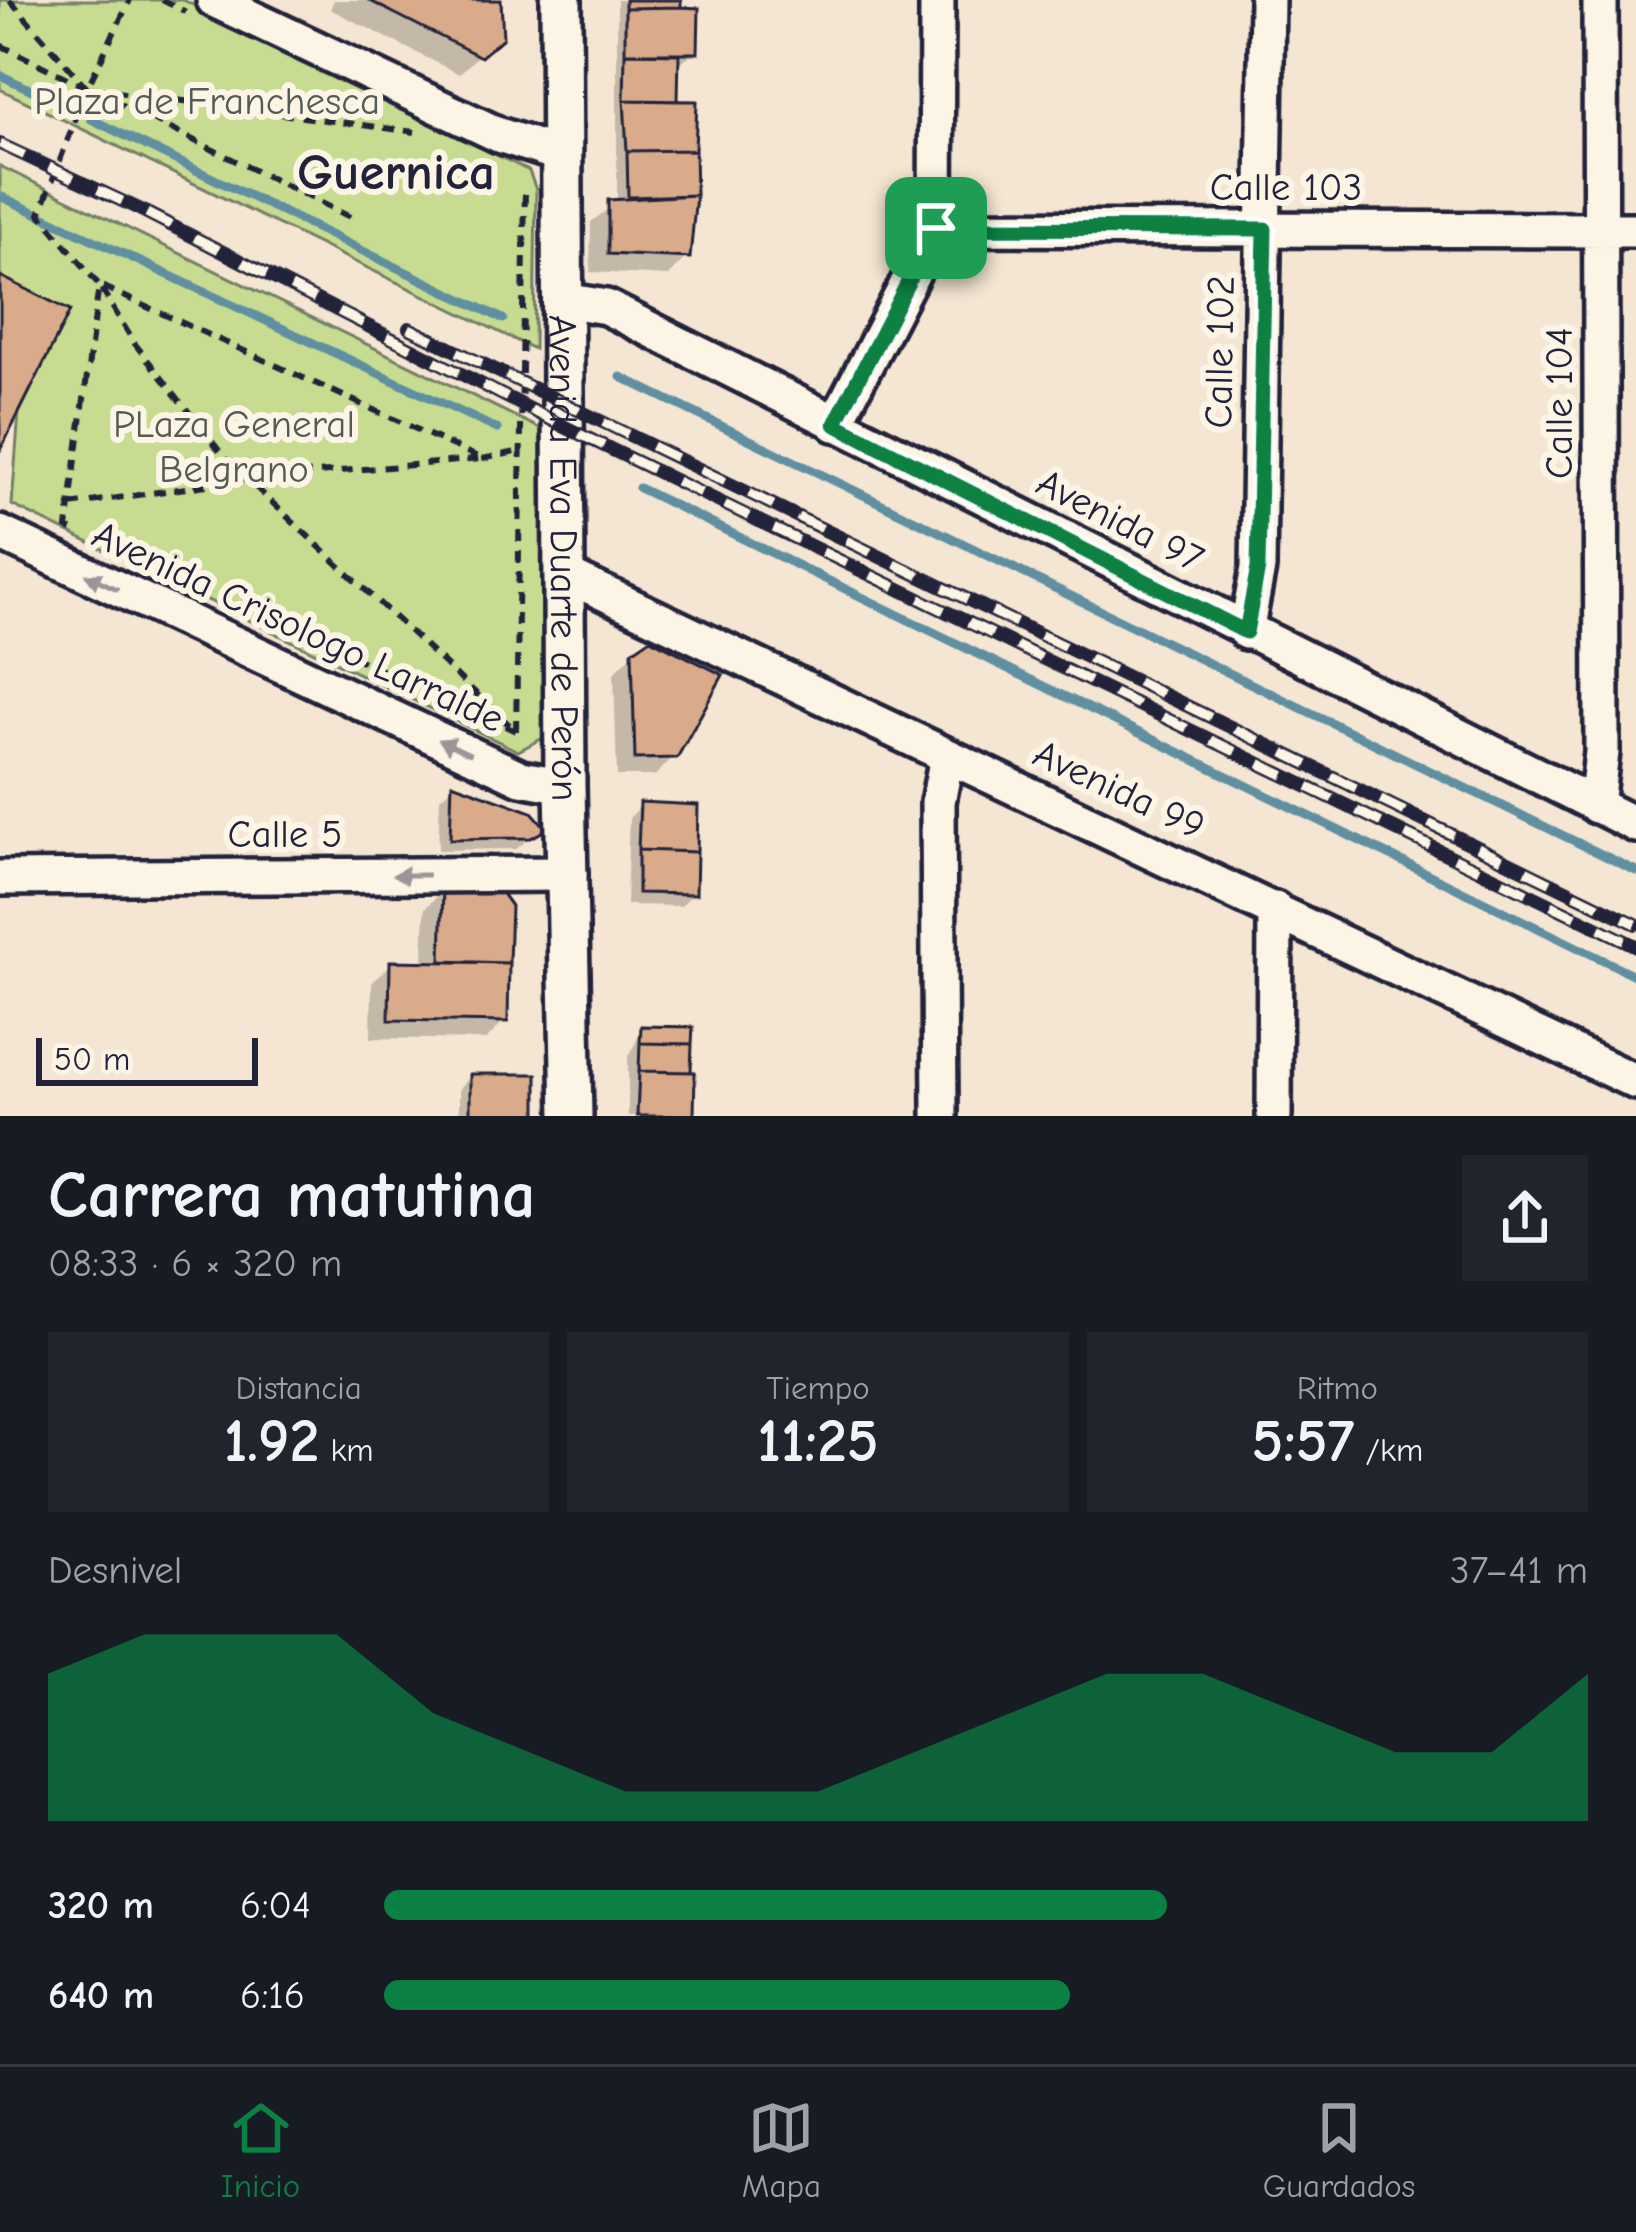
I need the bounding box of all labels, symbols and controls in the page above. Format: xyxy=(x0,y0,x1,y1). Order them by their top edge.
park label: Plaza de Franchesca xyxy=(34,79,380,124)
district label: Guernica xyxy=(297,143,495,202)
street label: Calle 103 xyxy=(1210,165,1362,210)
pin xyxy=(885,177,987,279)
icon: arrive xyxy=(903,195,969,261)
street label: Calle 102 xyxy=(1196,275,1244,429)
street label: Avenida Eva Duarte de Perón xyxy=(540,315,588,802)
street label: Calle 104 xyxy=(1537,327,1582,479)
park label: PLaza General Belgrano xyxy=(113,402,355,492)
street label: Avenida 97 xyxy=(1029,460,1211,582)
street label: Avenida Crisologo Larralde xyxy=(85,512,511,742)
one-way arrow xyxy=(84,572,119,592)
street label: Avenida 99 xyxy=(1026,731,1212,849)
one-way arrow xyxy=(437,737,472,757)
street label: Calle 5 xyxy=(228,812,342,857)
one-way arrow xyxy=(391,865,429,885)
scale bar xyxy=(36,1032,258,1085)
text: 50 m xyxy=(54,1040,130,1078)
button: share xyxy=(1462,1155,1588,1281)
text: Carrera matutina xyxy=(48,1158,535,1234)
text: 08:33 · 6 × 320 m xyxy=(48,1241,342,1286)
text: Distancia xyxy=(236,1369,362,1407)
text: Tiempo xyxy=(766,1369,870,1407)
text: Ritmo xyxy=(1297,1369,1378,1407)
text: 1.92 xyxy=(224,1407,319,1476)
text: 11:25 xyxy=(757,1407,879,1476)
text: 5:57 xyxy=(1251,1407,1355,1476)
text: km xyxy=(319,1431,374,1469)
text: /km xyxy=(1355,1431,1423,1469)
text: Desnivel xyxy=(48,1548,182,1593)
text: 37–41 m xyxy=(1450,1548,1588,1593)
text: 320 m xyxy=(48,1883,154,1928)
text: 6:04 xyxy=(240,1883,311,1928)
text: 640 m xyxy=(48,1973,154,2018)
text: 6:16 xyxy=(240,1973,305,2018)
tab: Inicio xyxy=(221,2095,300,2205)
tab: Mapa xyxy=(742,2095,821,2205)
tab: Guardados xyxy=(1263,2095,1415,2205)

